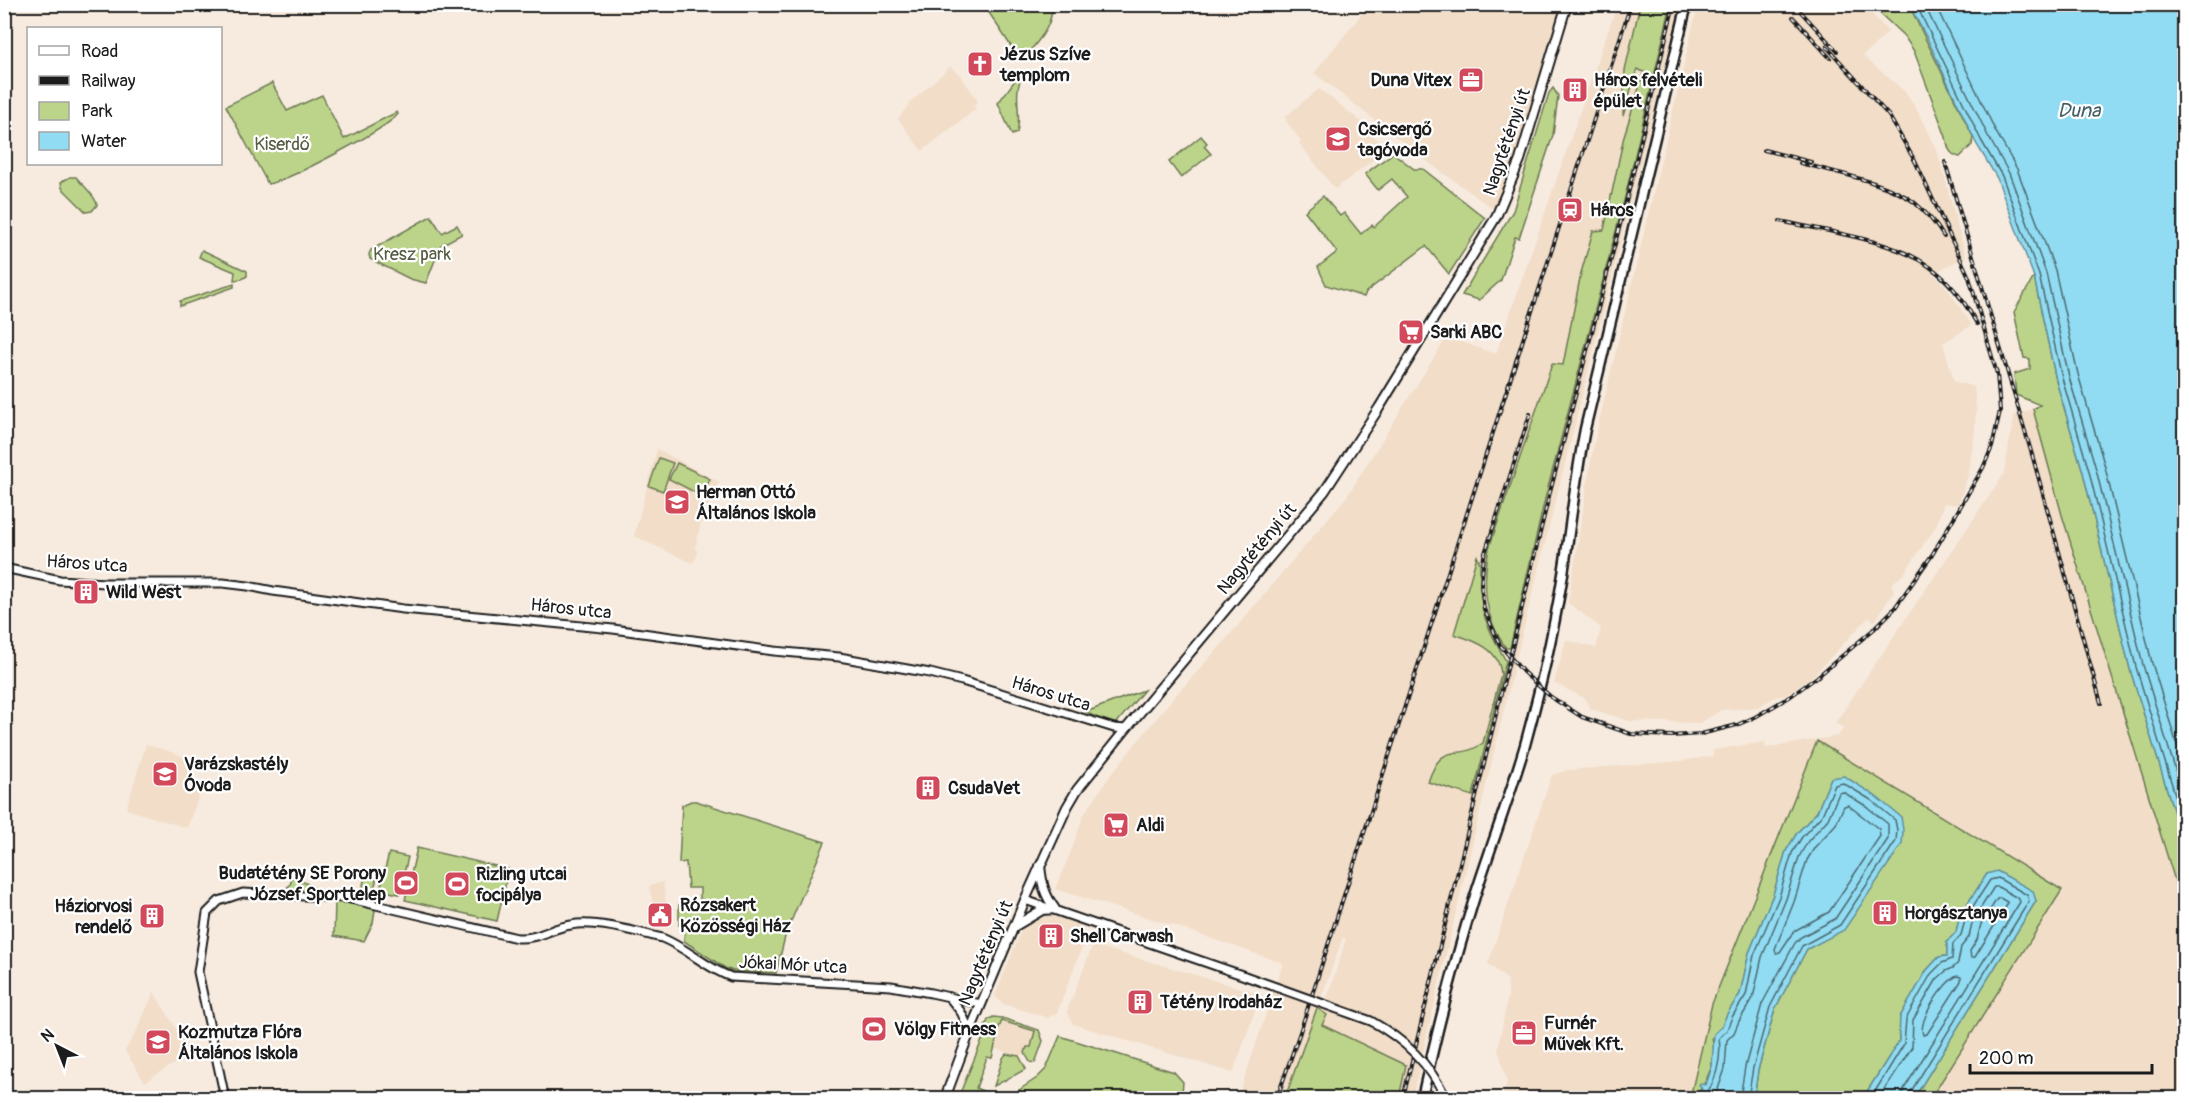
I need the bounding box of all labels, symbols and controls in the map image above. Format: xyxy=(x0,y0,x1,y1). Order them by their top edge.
legend xyxy=(27,27,222,165)
text: Road xyxy=(81,40,118,63)
place label: Jézus Szíve templom xyxy=(999,43,1092,87)
church icon: Jézus Szíve templom xyxy=(965,49,995,79)
office icon: Duna Vitex xyxy=(1456,65,1486,95)
place label: Duna Vitex xyxy=(1370,69,1452,92)
place label: Háros felvételi épület xyxy=(1593,69,1702,113)
text: Railway xyxy=(81,70,136,93)
building icon: Háros felvételi épület xyxy=(1560,75,1590,105)
street label: Nagytétényi út xyxy=(1478,85,1536,199)
water label: Duna xyxy=(2058,98,2102,123)
text: Park xyxy=(81,100,113,123)
place label: Csicsergő tagóvoda xyxy=(1357,118,1432,162)
school or university icon: Csicsergő tagóvoda xyxy=(1323,124,1353,154)
text: Water xyxy=(81,130,127,153)
park label: Kiserdő xyxy=(254,133,310,156)
station icon: Háros xyxy=(1555,195,1585,225)
place label: Háros xyxy=(1590,199,1635,222)
park label: Kresz park xyxy=(373,243,451,266)
supermarket icon: Sarki ABC xyxy=(1396,317,1426,347)
place label: Sarki ABC xyxy=(1430,321,1502,344)
place label: Herman Ottó Általános Iskola xyxy=(696,481,816,525)
school or university icon: Herman Ottó Általános Iskola xyxy=(662,487,692,517)
street label: Nagytétényi út xyxy=(1212,498,1302,599)
street label: Háros utca xyxy=(46,550,128,578)
building icon: Wild West xyxy=(71,577,101,607)
place label: Wild West xyxy=(106,581,182,604)
street label: Háros utca xyxy=(529,593,613,625)
street label: Háros utca xyxy=(1009,671,1093,717)
place label: Varázskastély Óvoda xyxy=(184,753,288,797)
school or university icon: Varázskastély Óvoda xyxy=(150,759,180,789)
building icon: CsudaVet xyxy=(913,773,943,803)
place label: CsudaVet xyxy=(948,777,1021,800)
supermarket icon: Aldi xyxy=(1101,810,1131,840)
place label: Aldi xyxy=(1136,814,1164,837)
place label: Budatétény SE Porony József Sporttelep xyxy=(219,862,386,906)
place label: Rizling utcai focipálya xyxy=(476,863,567,907)
sports icon: Budatétény SE Porony József Sporttelep xyxy=(391,868,421,898)
sports icon: Rizling utcai focipálya xyxy=(442,869,472,899)
place label: Rózsakert Közösségi Ház xyxy=(680,894,792,938)
place label: Háziorvosi rendelő xyxy=(55,895,132,939)
street label: Nagytétényi út xyxy=(954,896,1019,1009)
building icon: Horgásztanya xyxy=(1870,898,1900,928)
public building icon: Rózsakert Közösségi Ház xyxy=(645,900,675,930)
building icon: Háziorvosi rendelő xyxy=(137,901,167,931)
place label: Horgásztanya xyxy=(1904,902,2008,925)
building icon: Shell Carwash xyxy=(1036,921,1066,951)
place label: Shell Carwash xyxy=(1070,925,1174,948)
street label: Jókai Mór utca xyxy=(738,951,848,979)
building icon: Tétény Irodaház xyxy=(1125,987,1155,1017)
place label: Tétény Irodaház xyxy=(1159,991,1283,1014)
place label: Furnér Művek Kft. xyxy=(1544,1012,1624,1056)
sports icon: Völgy Fitness xyxy=(859,1014,889,1044)
north arrow xyxy=(27,1016,87,1076)
place label: Völgy Fitness xyxy=(894,1018,997,1041)
office icon: Furnér Művek Kft. xyxy=(1509,1018,1539,1048)
place label: Kozmutza Flóra Általános Iskola xyxy=(178,1021,302,1065)
text: N xyxy=(37,1024,58,1047)
school or university icon: Kozmutza Flóra Általános Iskola xyxy=(143,1027,173,1057)
scale bar xyxy=(1970,1037,2152,1075)
text: 200 m xyxy=(1979,1047,2034,1070)

